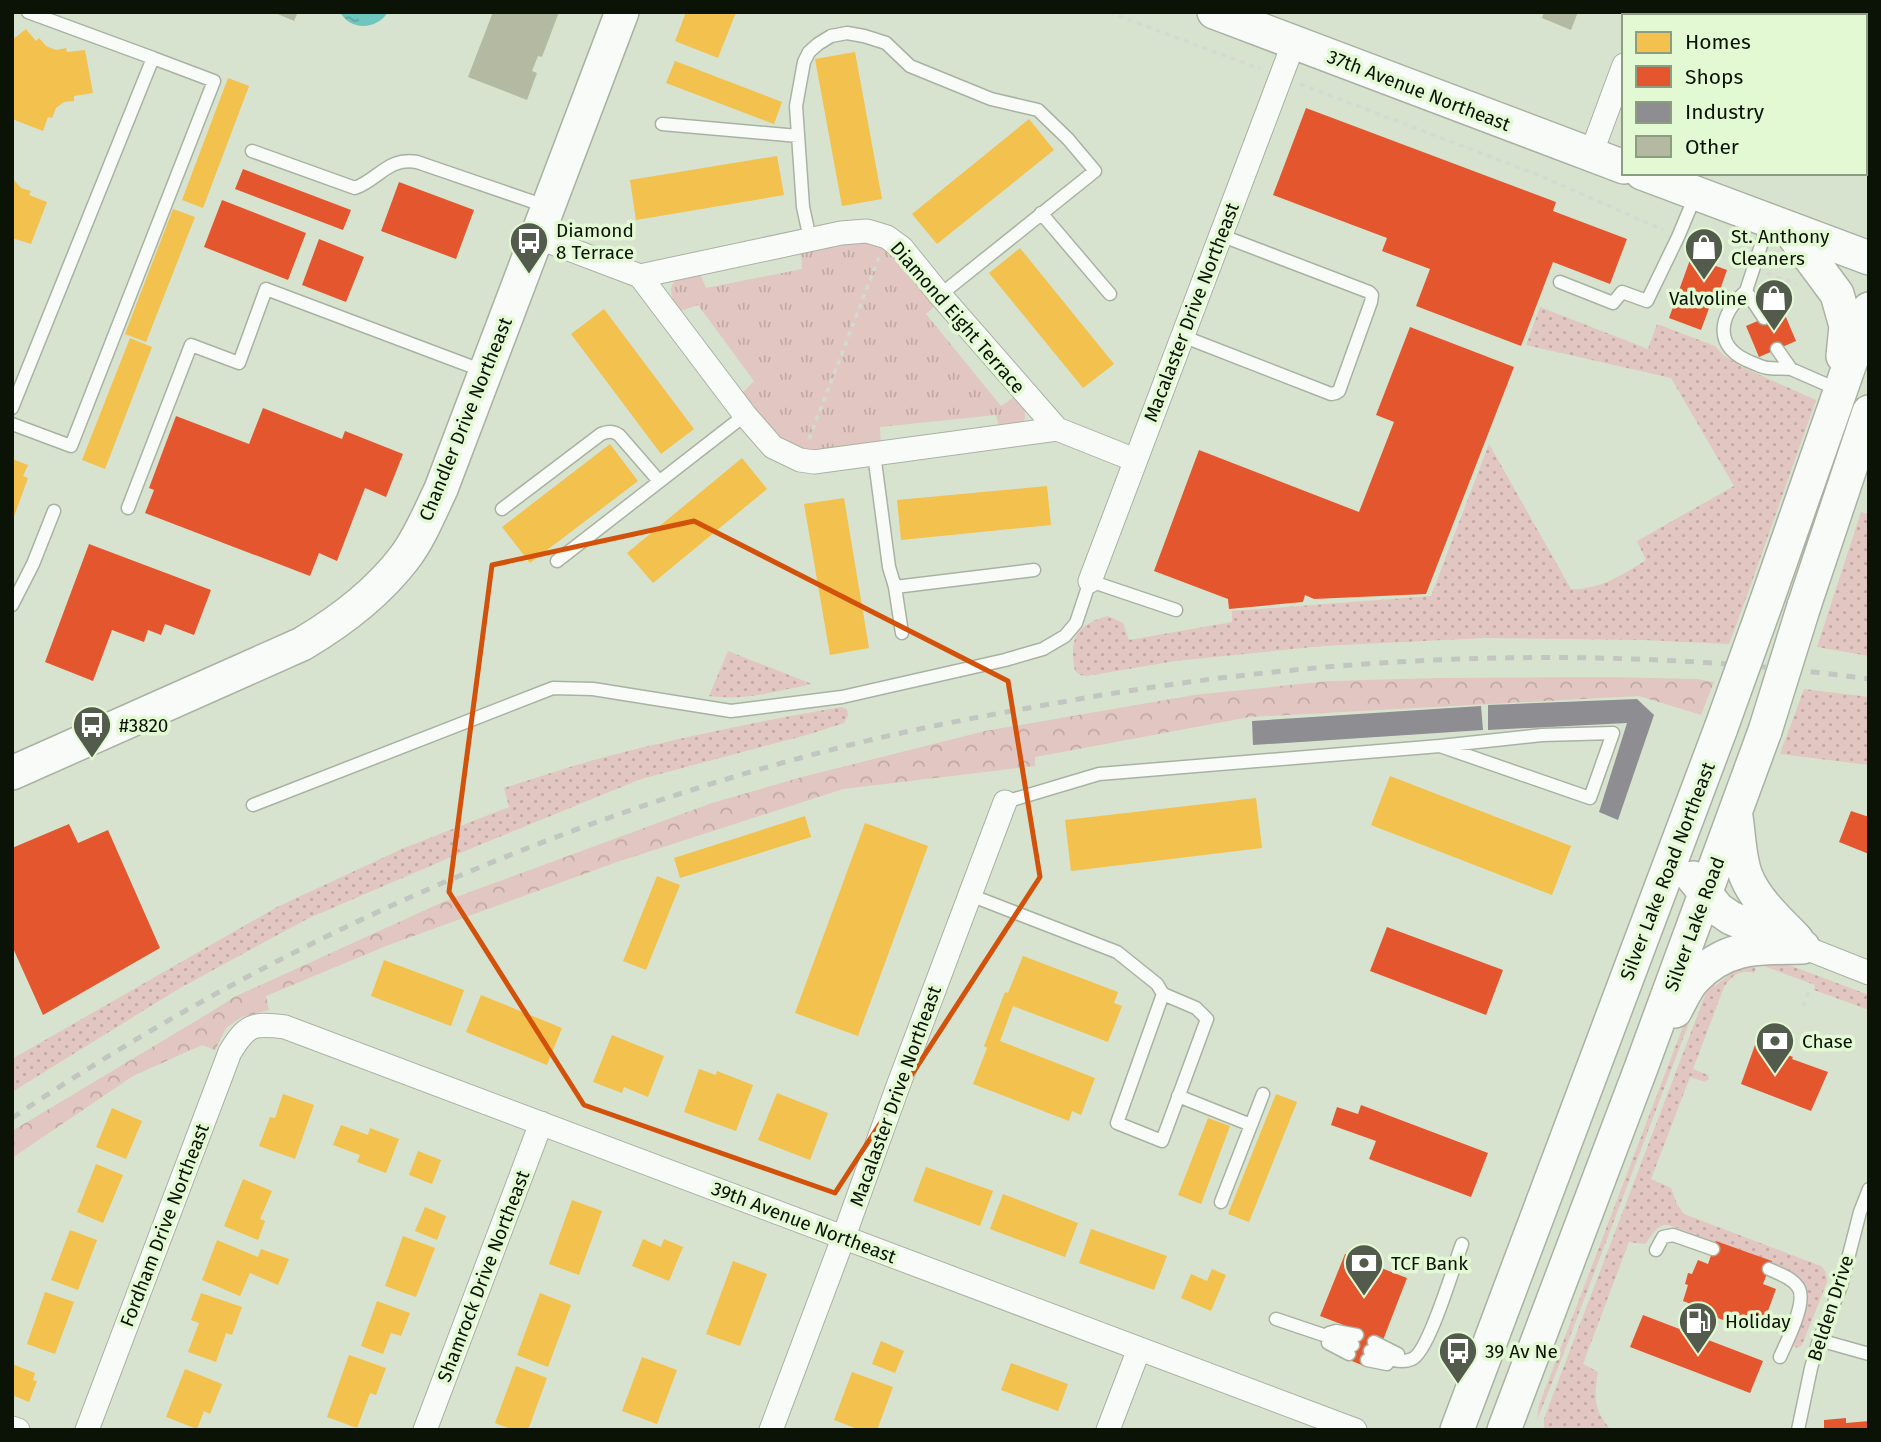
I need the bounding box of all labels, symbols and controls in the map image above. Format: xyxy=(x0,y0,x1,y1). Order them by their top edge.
legend xyxy=(1622,14,1867,175)
text: Homes xyxy=(1685,29,1751,55)
street label: 37th Avenue Northeast xyxy=(1324,45,1514,136)
text: Shops xyxy=(1685,64,1743,90)
text: Industry xyxy=(1685,99,1765,125)
text: Other xyxy=(1685,134,1739,160)
street label: Macalaster Drive Northeast xyxy=(1139,199,1244,425)
place label: Diamond 8 Terrace xyxy=(556,219,634,264)
bus stop icon: Diamond 8 Terrace xyxy=(508,220,550,275)
place label: St. Anthony Cleaners xyxy=(1731,225,1830,270)
shop icon: St. Anthony Cleaners xyxy=(1683,226,1725,281)
street label: Diamond Eight Terrace xyxy=(885,237,1030,398)
shop icon: Valvoline xyxy=(1753,277,1795,332)
place label: Valvoline xyxy=(1669,287,1747,310)
street label: Chandler Drive Northeast xyxy=(414,314,517,524)
bus stop icon: #3820 xyxy=(71,704,113,759)
place label: #3820 xyxy=(119,714,168,737)
street label: Silver Lake Road Northeast xyxy=(1615,759,1719,983)
street label: Silver Lake Road xyxy=(1659,854,1729,994)
street label: Macalaster Drive Northeast xyxy=(845,983,946,1210)
bank icon: Chase xyxy=(1754,1020,1796,1075)
place label: Chase xyxy=(1802,1030,1853,1053)
street label: Fordham Drive Northeast xyxy=(115,1120,214,1330)
street label: Shamrock Drive Northeast xyxy=(432,1167,535,1385)
street label: 39th Avenue Northeast xyxy=(708,1177,899,1268)
bank icon: TCF Bank xyxy=(1343,1242,1385,1297)
place label: TCF Bank xyxy=(1391,1252,1468,1275)
street label: Belden Drive xyxy=(1803,1252,1858,1364)
fuel station icon: Holiday xyxy=(1677,1300,1719,1355)
place label: Holiday xyxy=(1725,1310,1791,1333)
bus stop icon: 39 Av Ne xyxy=(1437,1330,1479,1385)
place label: 39 Av Ne xyxy=(1485,1340,1558,1363)

